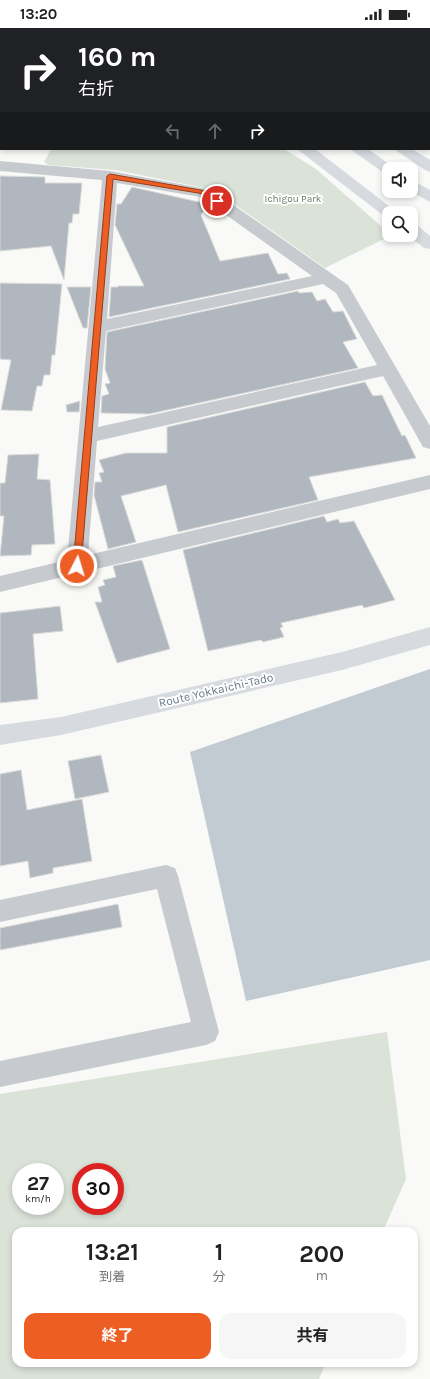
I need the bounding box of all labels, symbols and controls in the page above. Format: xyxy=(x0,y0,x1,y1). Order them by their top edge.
text: 13:20 xyxy=(20,5,57,23)
text: 160 m xyxy=(78,40,156,73)
icon: right xyxy=(12,44,64,96)
text: 右折 xyxy=(78,78,114,100)
icon: left xyxy=(162,120,184,142)
icon: ahead xyxy=(204,120,226,142)
icon: right xyxy=(246,120,268,142)
map controls xyxy=(382,162,418,242)
button: sound xyxy=(382,162,418,198)
pin xyxy=(200,184,234,218)
icon: arrive xyxy=(206,190,228,212)
park label: Ichigou Park xyxy=(265,193,322,205)
button: search xyxy=(382,206,418,242)
position arrow xyxy=(56,545,98,587)
street label: Route Yokkaichi-Tado xyxy=(157,670,275,710)
speed limit sign: 30 xyxy=(72,1163,124,1215)
text: 27 xyxy=(27,1172,49,1195)
text: km/h xyxy=(25,1193,51,1205)
text: 13:21 xyxy=(86,1238,139,1266)
text: 1 xyxy=(215,1238,223,1266)
text: 200 xyxy=(299,1240,344,1268)
text: m xyxy=(316,1268,328,1283)
text: 到着 xyxy=(99,1269,125,1284)
text: 分 xyxy=(213,1269,226,1284)
button: 終了 xyxy=(24,1313,211,1359)
button: 共有 xyxy=(219,1313,406,1359)

